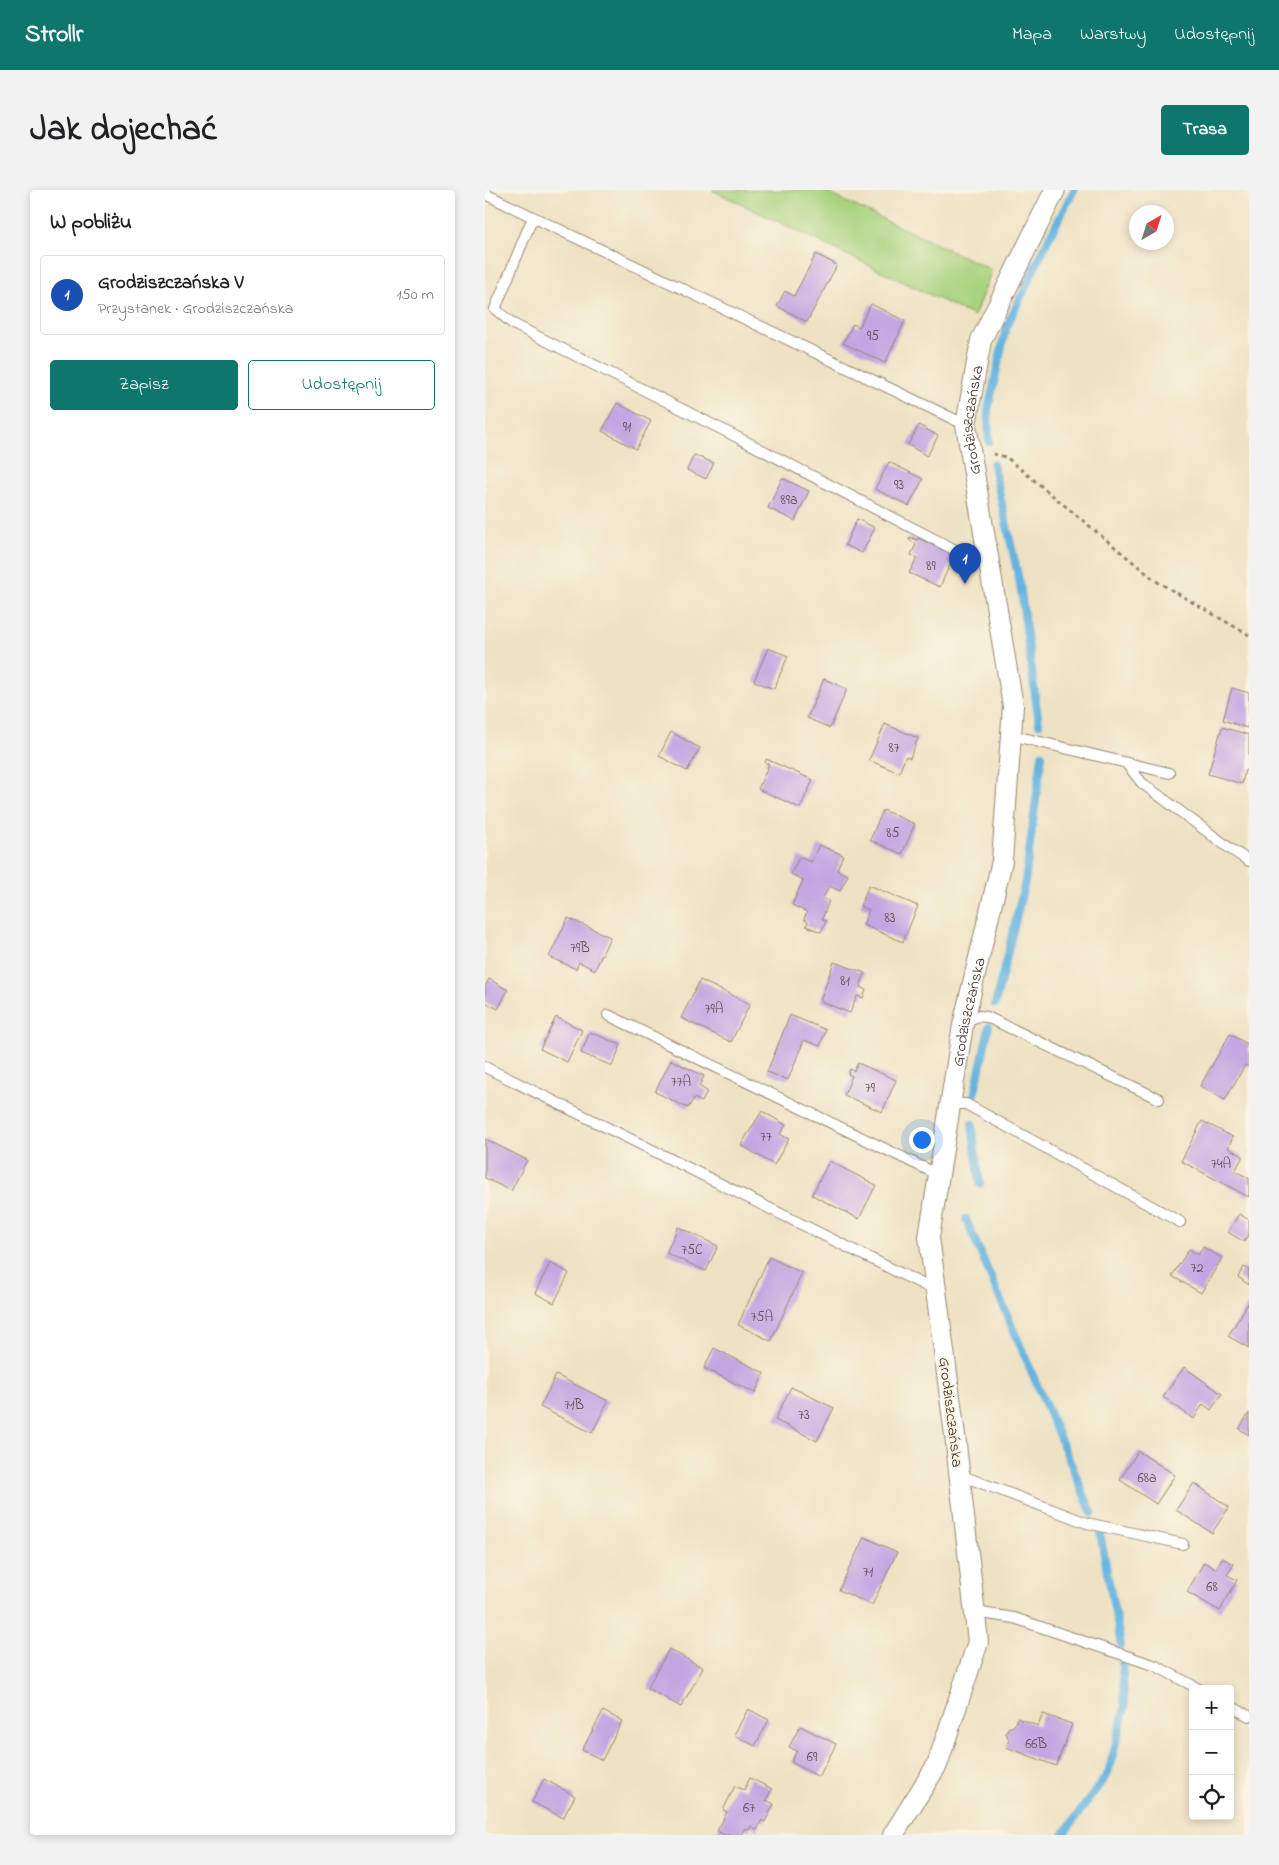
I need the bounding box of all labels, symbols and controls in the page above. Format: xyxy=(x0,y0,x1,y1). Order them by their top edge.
text: Strollr xyxy=(25,18,83,53)
text: Mapa xyxy=(1012,22,1052,48)
text: Warstwy xyxy=(1080,22,1146,48)
text: Udostępnij xyxy=(1174,22,1254,48)
text: Jak dojechać xyxy=(30,105,217,156)
button: Trasa xyxy=(1161,105,1249,155)
north arrow xyxy=(1129,205,1174,250)
text: W pobliżu xyxy=(50,208,132,238)
text: Grodziszczańska V xyxy=(98,270,243,297)
text: 1 xyxy=(64,283,70,307)
text: 150 m xyxy=(396,283,434,307)
text: Przystanek · Grodziszczańska xyxy=(98,297,293,321)
house number: 95 xyxy=(867,326,879,347)
button: Zapisz xyxy=(50,360,238,410)
button: Udostępnij xyxy=(248,360,435,410)
street label: Grodziszczańska xyxy=(956,364,990,476)
house number: 91 xyxy=(623,417,632,438)
house number: 93 xyxy=(894,475,904,496)
house number: 89a xyxy=(780,490,798,511)
pin: 1 xyxy=(949,543,981,584)
house number: 89 xyxy=(926,556,937,577)
house number: 87 xyxy=(888,738,900,759)
house number: 85 xyxy=(886,823,900,844)
house number: 83 xyxy=(884,908,896,929)
house number: 79B xyxy=(570,938,590,959)
street label: Grodziszczańska xyxy=(947,955,993,1068)
house number: 81 xyxy=(840,971,850,992)
house number: 79A xyxy=(705,999,723,1020)
house number: 77A xyxy=(671,1072,691,1093)
house number: 79 xyxy=(865,1078,876,1099)
house number: 77 xyxy=(760,1127,772,1148)
your location xyxy=(909,1127,935,1153)
house number: 74A xyxy=(1211,1154,1231,1175)
house number: 75C xyxy=(681,1240,703,1261)
house number: 72 xyxy=(1191,1258,1203,1279)
house number: 75A xyxy=(751,1307,773,1328)
street label: Grodziszczańska xyxy=(931,1356,969,1469)
house number: 71B xyxy=(564,1395,584,1416)
house number: 73 xyxy=(798,1405,810,1426)
house number: 68a xyxy=(1138,1468,1156,1489)
house number: 71 xyxy=(863,1562,874,1583)
house number: 68 xyxy=(1206,1577,1218,1598)
map controls xyxy=(1189,1685,1234,1820)
button: + xyxy=(1189,1685,1234,1730)
button: − xyxy=(1189,1730,1234,1775)
house number: 66B xyxy=(1025,1734,1047,1755)
house number: 69 xyxy=(807,1747,818,1768)
button: locate xyxy=(1189,1775,1234,1820)
house number: 67 xyxy=(743,1798,755,1819)

